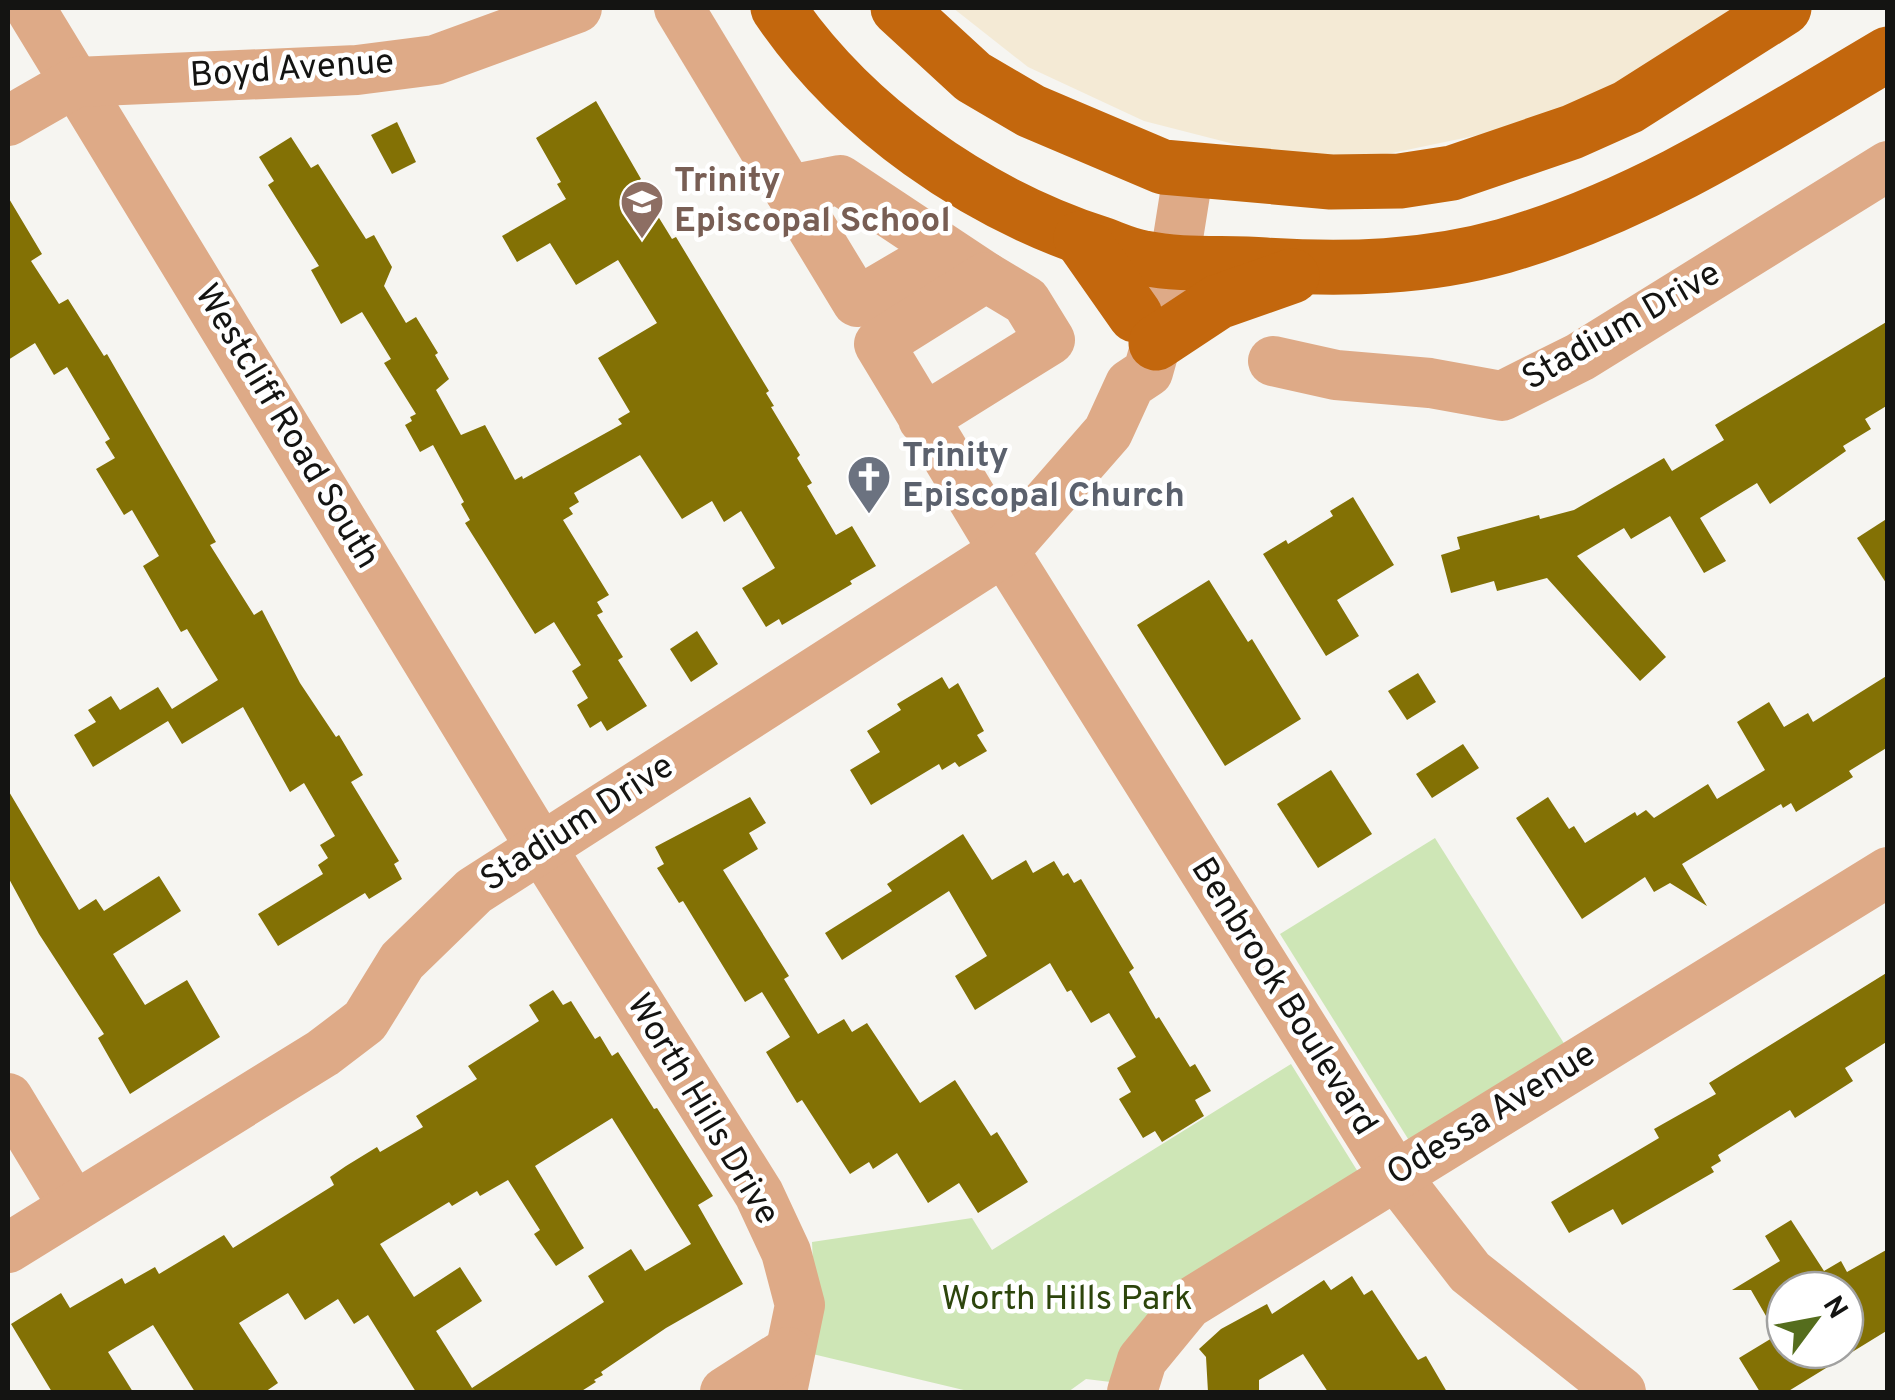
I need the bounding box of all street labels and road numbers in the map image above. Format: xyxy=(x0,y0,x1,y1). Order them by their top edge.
street label: Boyd Avenue xyxy=(188,41,396,99)
street label: Stadium Drive xyxy=(1515,253,1729,401)
street label: Westcliff Road South xyxy=(184,277,388,577)
street label: Stadium Drive xyxy=(473,745,683,903)
street label: Benbrook Boulevard xyxy=(1180,850,1386,1144)
street label: Worth Hills Drive xyxy=(616,986,788,1234)
street label: Odessa Avenue xyxy=(1379,1033,1605,1197)

